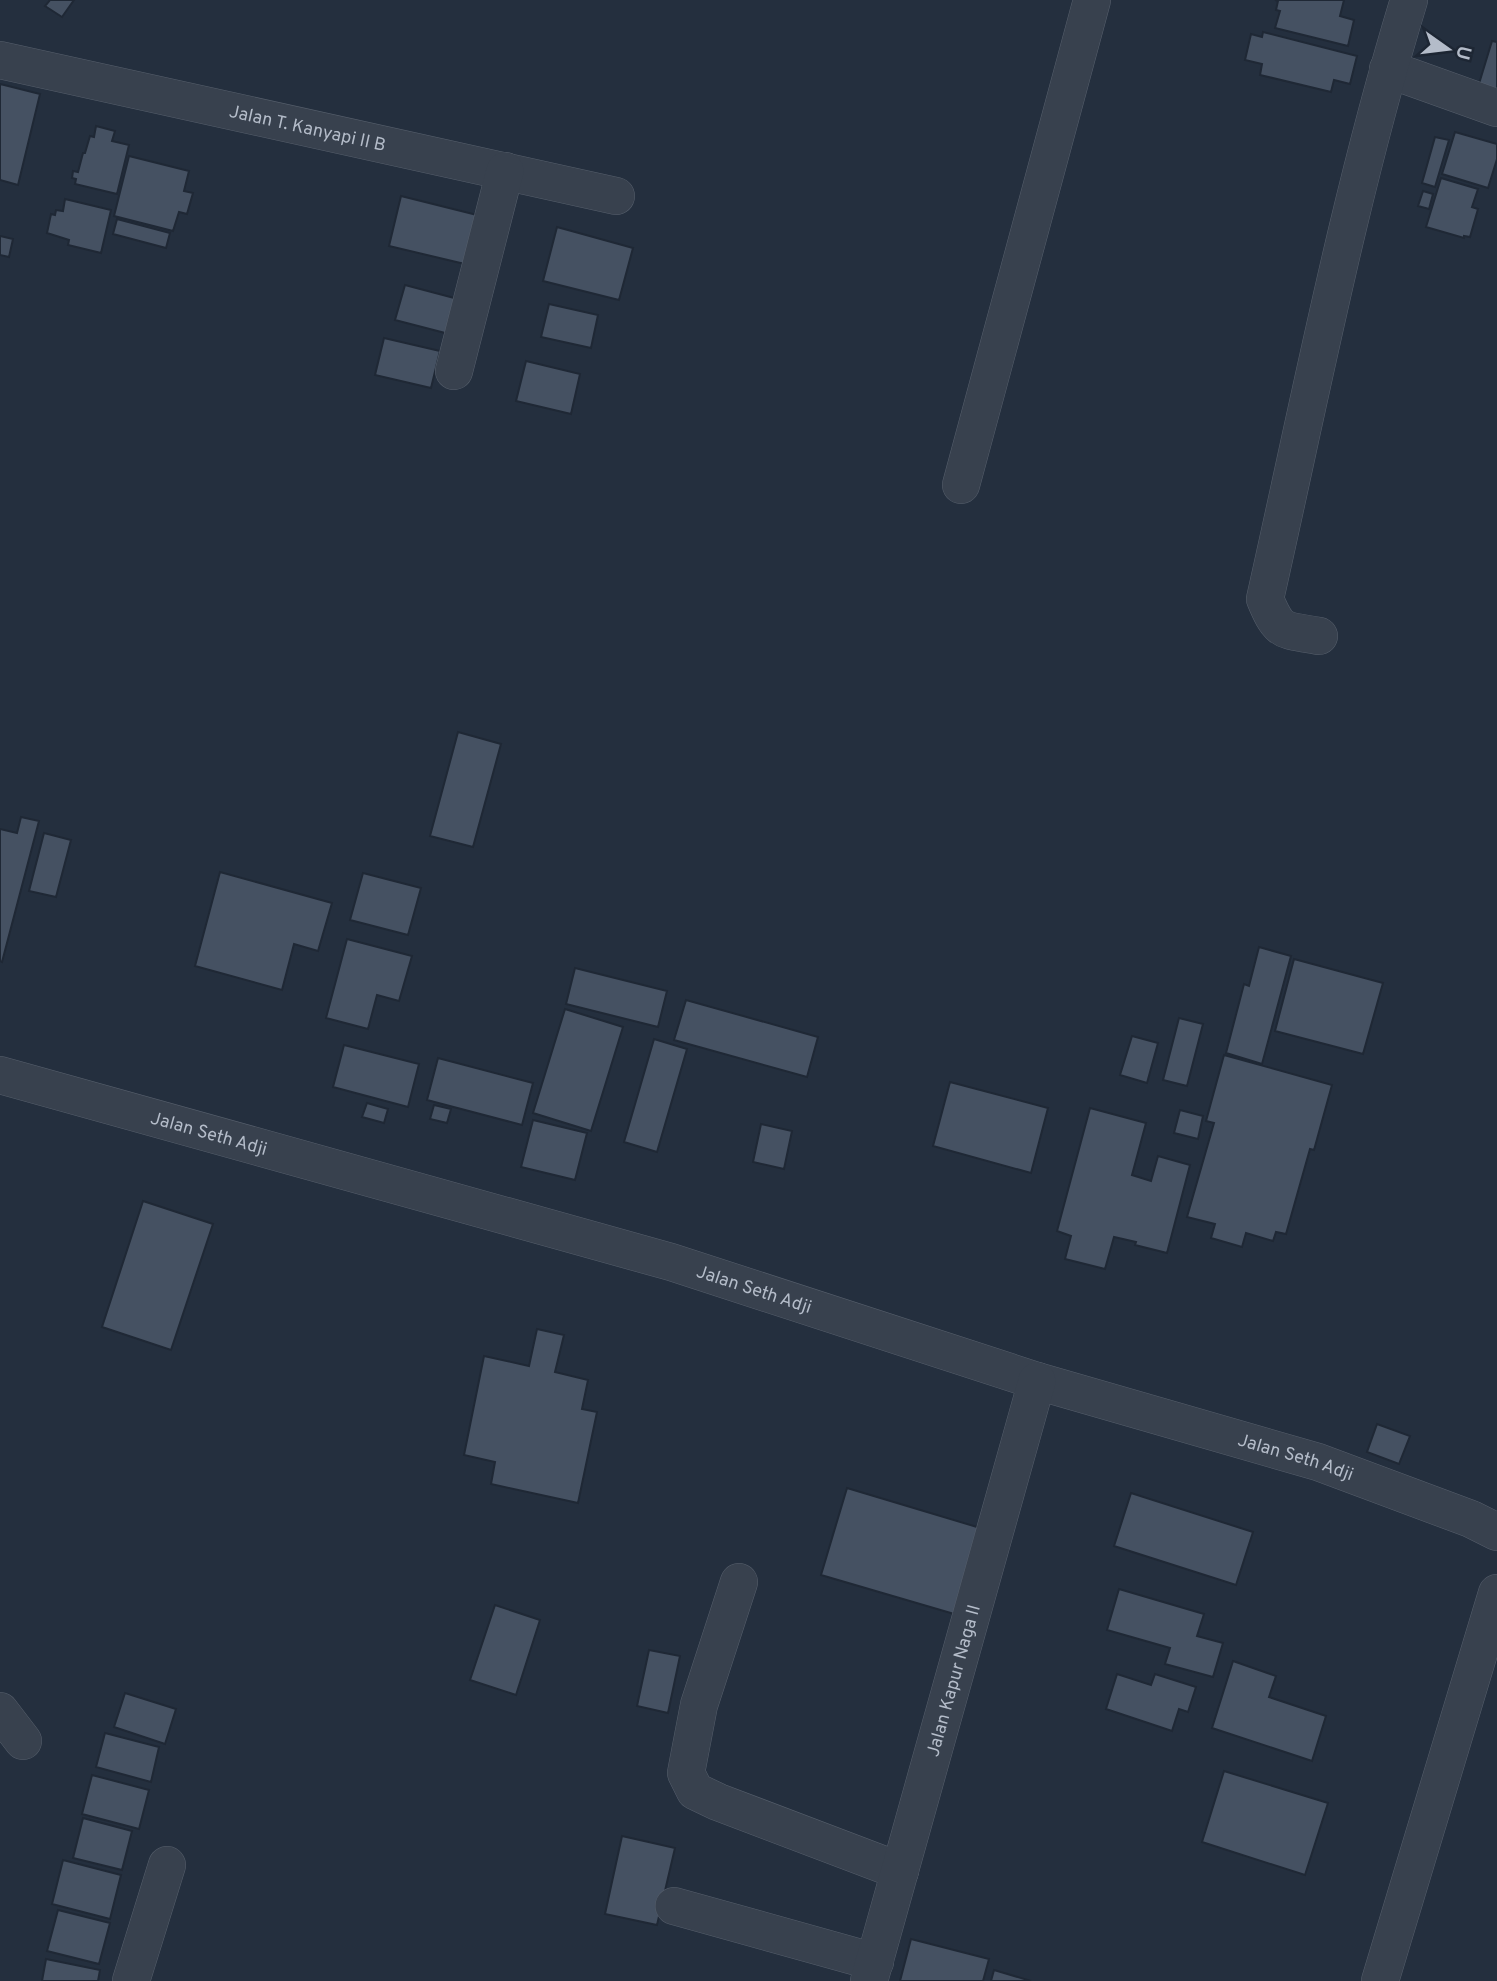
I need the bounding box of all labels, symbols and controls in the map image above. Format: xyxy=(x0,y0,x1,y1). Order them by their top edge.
north arrow xyxy=(1413,14,1483,84)
text: U xyxy=(1449,43,1476,62)
street label: Jalan T. Kanyapi II B xyxy=(227,101,388,158)
street label: Jalan Seth Adji xyxy=(148,1108,270,1162)
street label: Jalan Seth Adji xyxy=(693,1261,814,1320)
street label: Jalan Seth Adji xyxy=(1235,1429,1356,1487)
street label: Jalan Kapur Naga II xyxy=(922,1602,987,1760)

